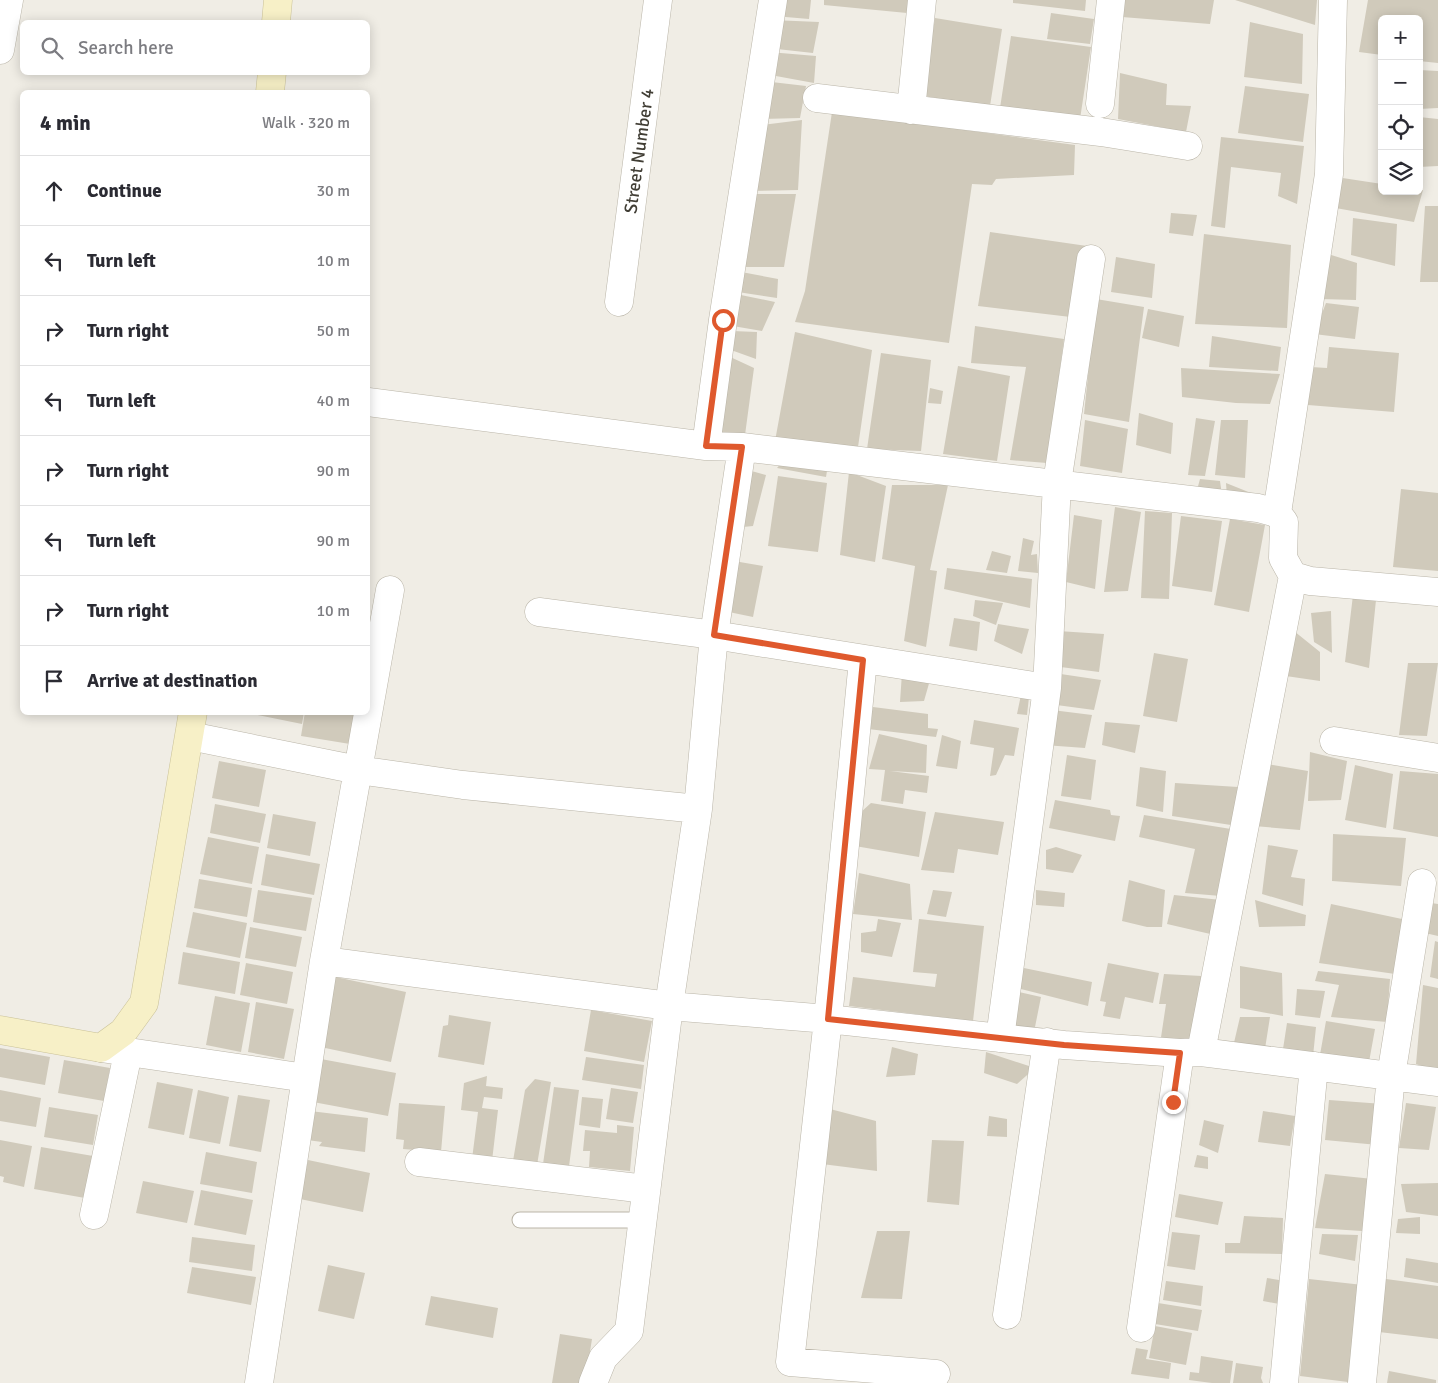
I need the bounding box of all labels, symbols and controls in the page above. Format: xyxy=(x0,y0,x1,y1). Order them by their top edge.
map controls xyxy=(1378,15,1423,195)
button: + xyxy=(1378,15,1423,60)
search box xyxy=(20,20,370,75)
icon: search xyxy=(38,34,66,62)
text: Search here xyxy=(78,36,174,60)
button: − xyxy=(1378,60,1423,105)
street label: Street Number 4 xyxy=(619,87,659,215)
button: locate xyxy=(1378,105,1423,150)
text: 4 min xyxy=(40,110,91,136)
text: Walk · 320 m xyxy=(262,113,350,133)
button: layers xyxy=(1378,150,1423,195)
icon: ahead xyxy=(40,177,68,205)
text: Continue xyxy=(87,179,162,203)
text: 30 m xyxy=(316,181,350,201)
icon: left xyxy=(40,247,68,275)
text: Turn left xyxy=(87,249,156,273)
text: 10 m xyxy=(316,251,350,271)
route start xyxy=(712,309,735,332)
icon: right xyxy=(40,317,68,345)
text: Turn right xyxy=(87,319,169,343)
text: 50 m xyxy=(316,321,350,341)
icon: left xyxy=(40,387,68,415)
text: Turn left xyxy=(87,389,156,413)
text: 40 m xyxy=(316,391,350,411)
icon: right xyxy=(40,457,68,485)
text: Turn right xyxy=(87,459,169,483)
text: 90 m xyxy=(316,461,350,481)
icon: left xyxy=(40,527,68,555)
text: Turn left xyxy=(87,529,156,553)
text: 90 m xyxy=(316,531,350,551)
icon: right xyxy=(40,597,68,625)
text: Turn right xyxy=(87,599,169,623)
text: 10 m xyxy=(316,601,350,621)
icon: arrive xyxy=(40,667,68,695)
text: Arrive at destination xyxy=(87,669,258,693)
route end xyxy=(1162,1091,1185,1114)

